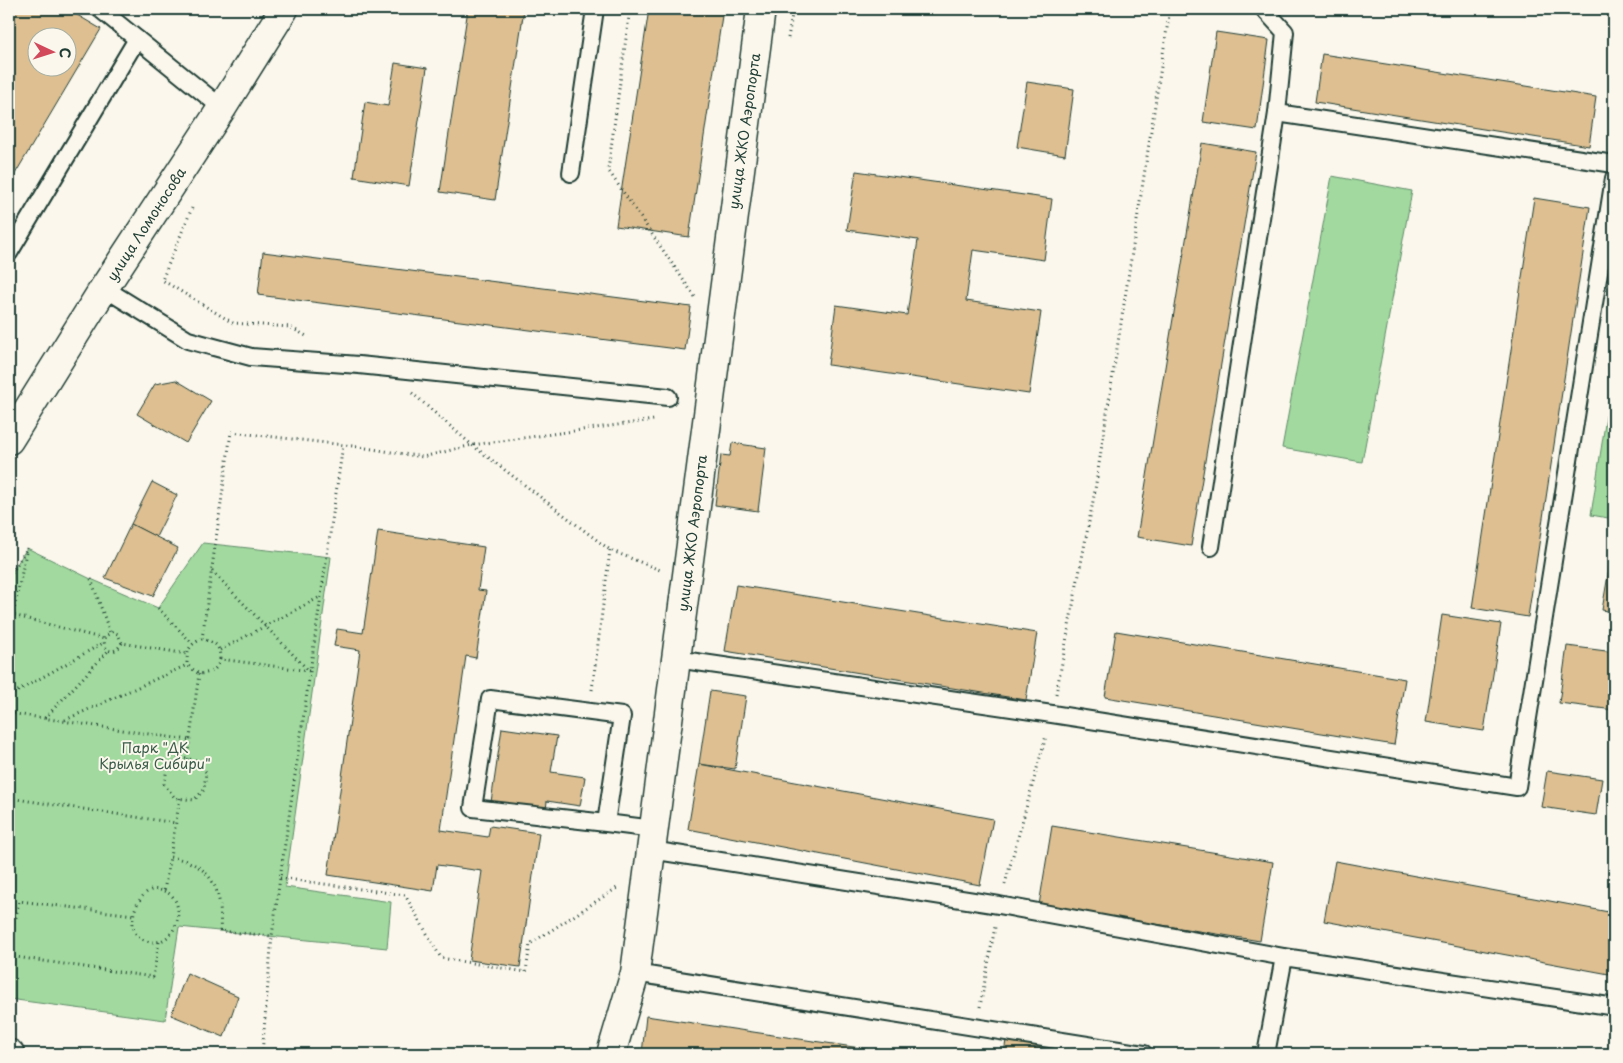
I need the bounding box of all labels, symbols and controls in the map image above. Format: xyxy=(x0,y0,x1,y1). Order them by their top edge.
north arrow xyxy=(28,28,78,78)
text: С xyxy=(55,47,76,59)
street label: улица ЖКО Аэропорта xyxy=(723,51,765,211)
street label: улица Ломоносова xyxy=(101,163,191,285)
street label: улица ЖКО Аэропорта xyxy=(672,453,712,613)
park label: Парк "ДК Крылья Сибири" xyxy=(99,737,211,774)

